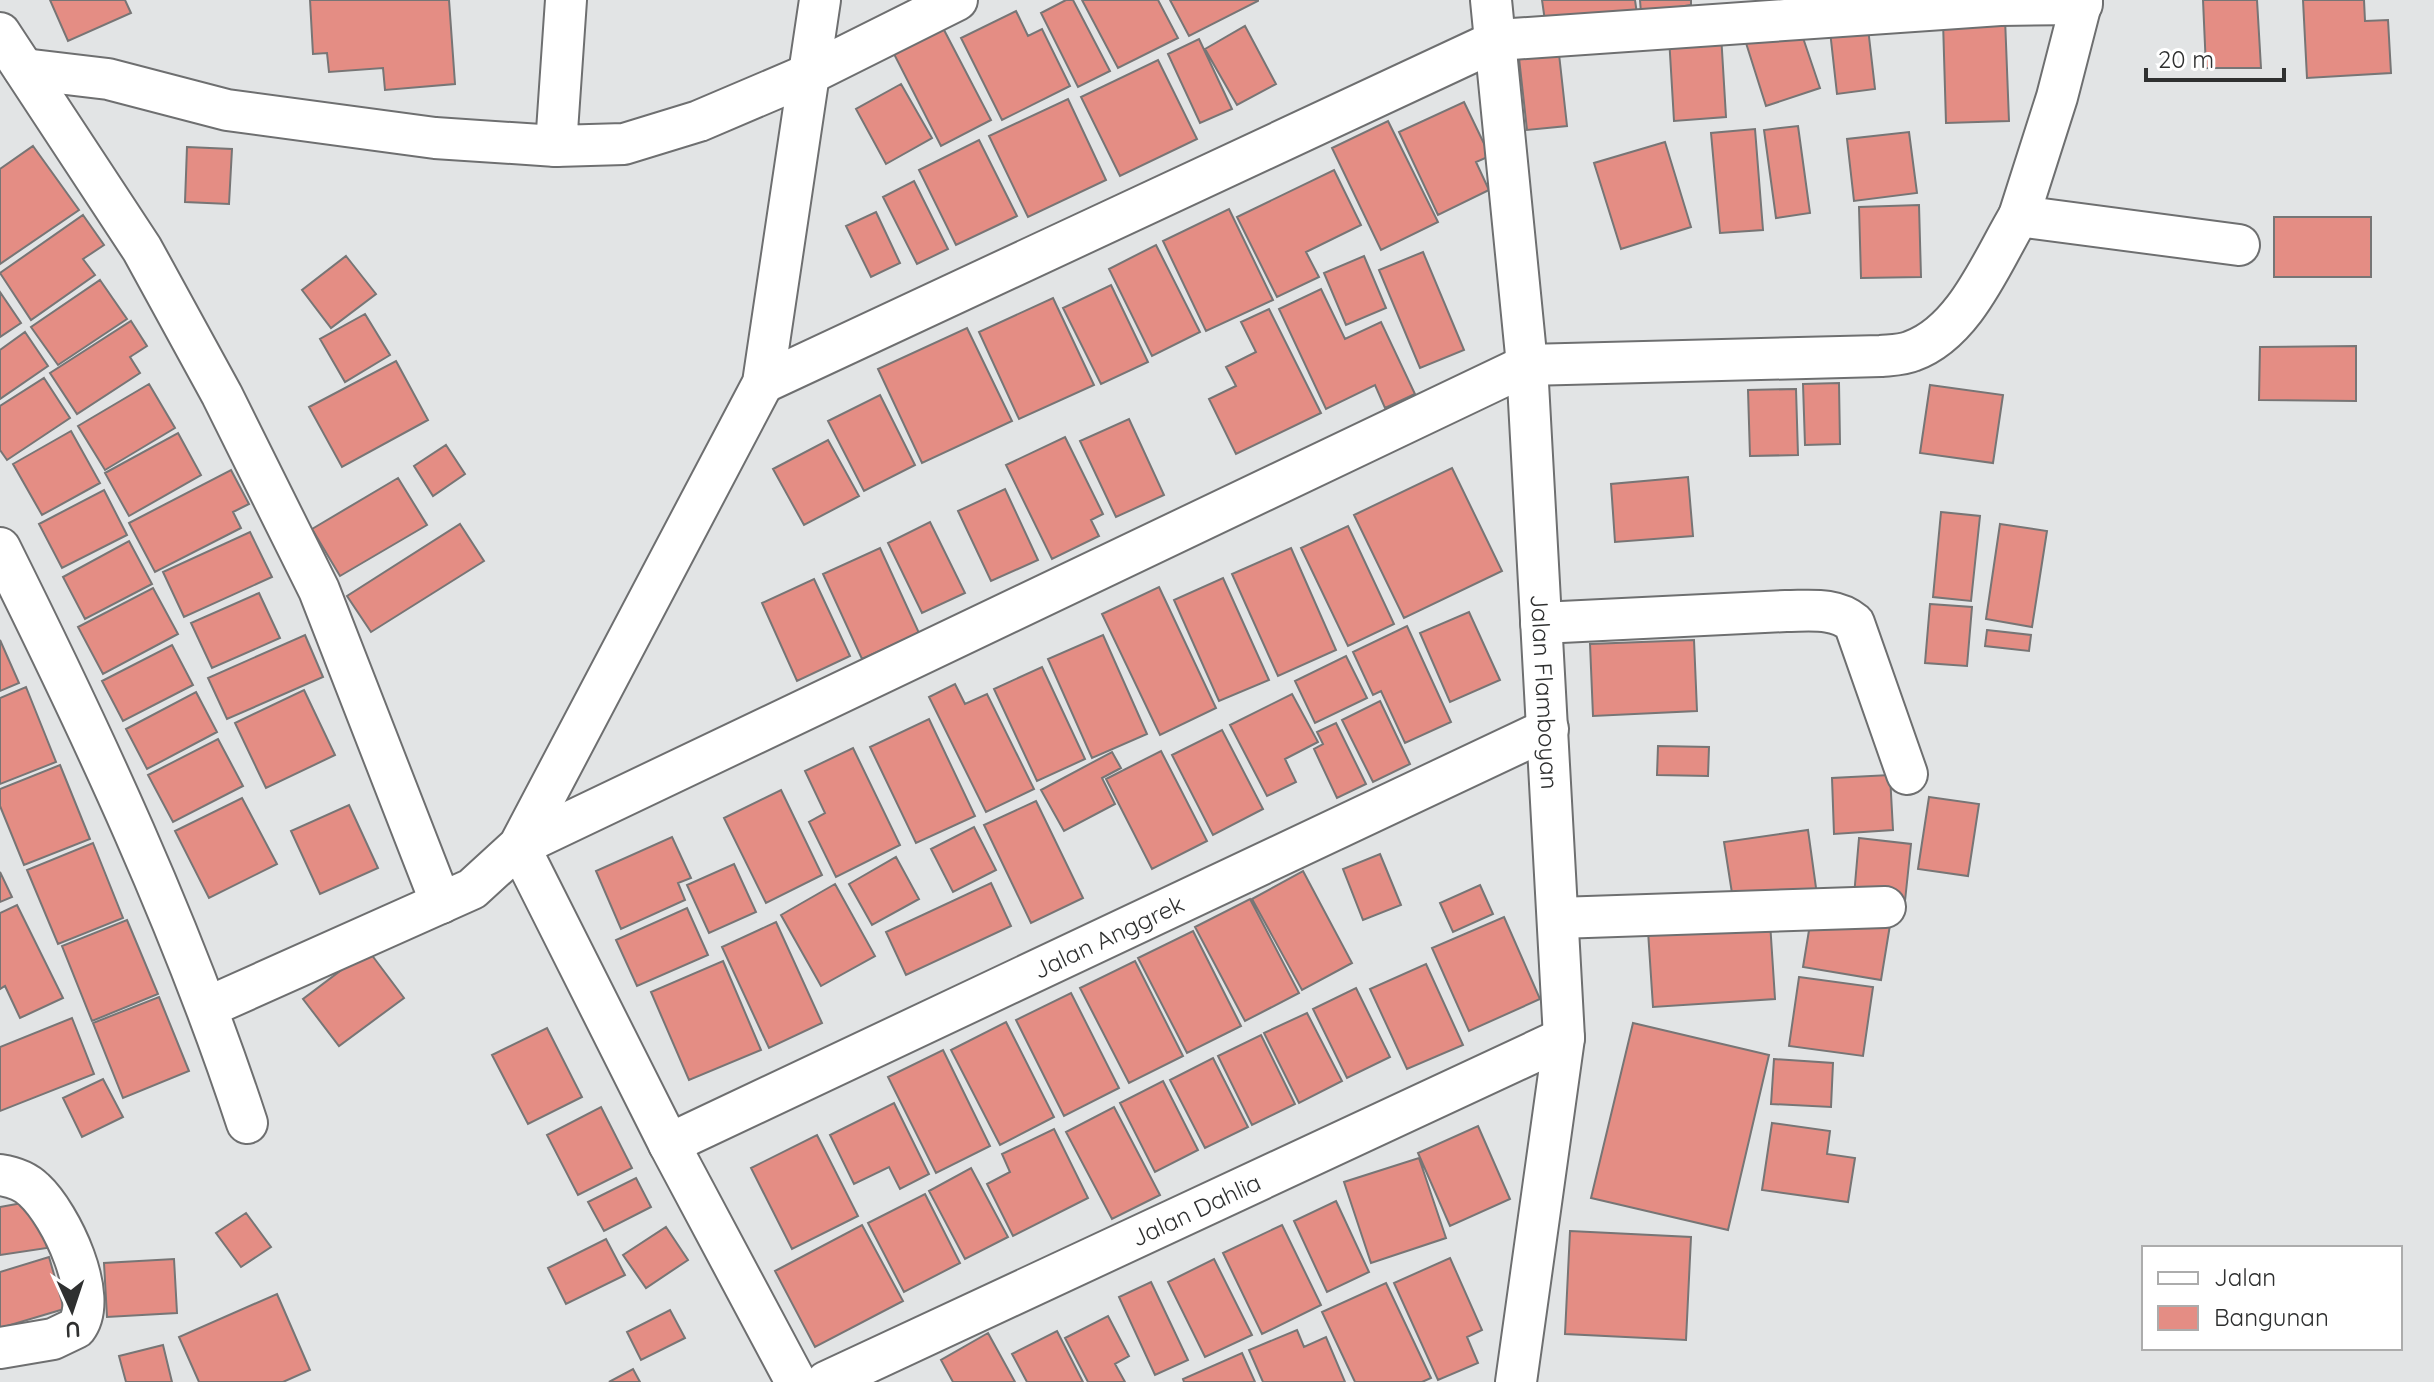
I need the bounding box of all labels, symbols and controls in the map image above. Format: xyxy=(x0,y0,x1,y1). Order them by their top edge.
scale bar xyxy=(2146,32,2284,82)
text: 20 m xyxy=(2158,44,2214,74)
street label: Jalan Flamboyan xyxy=(1525,593,1565,790)
street label: Jalan Anggrek xyxy=(1028,888,1189,985)
street label: Jalan Dahlia xyxy=(1126,1167,1265,1253)
legend xyxy=(2142,1246,2402,1350)
text: Jalan xyxy=(2214,1262,2276,1292)
north arrow xyxy=(32,1270,112,1350)
text: Bangunan xyxy=(2214,1302,2329,1332)
text: U xyxy=(65,1316,82,1344)

